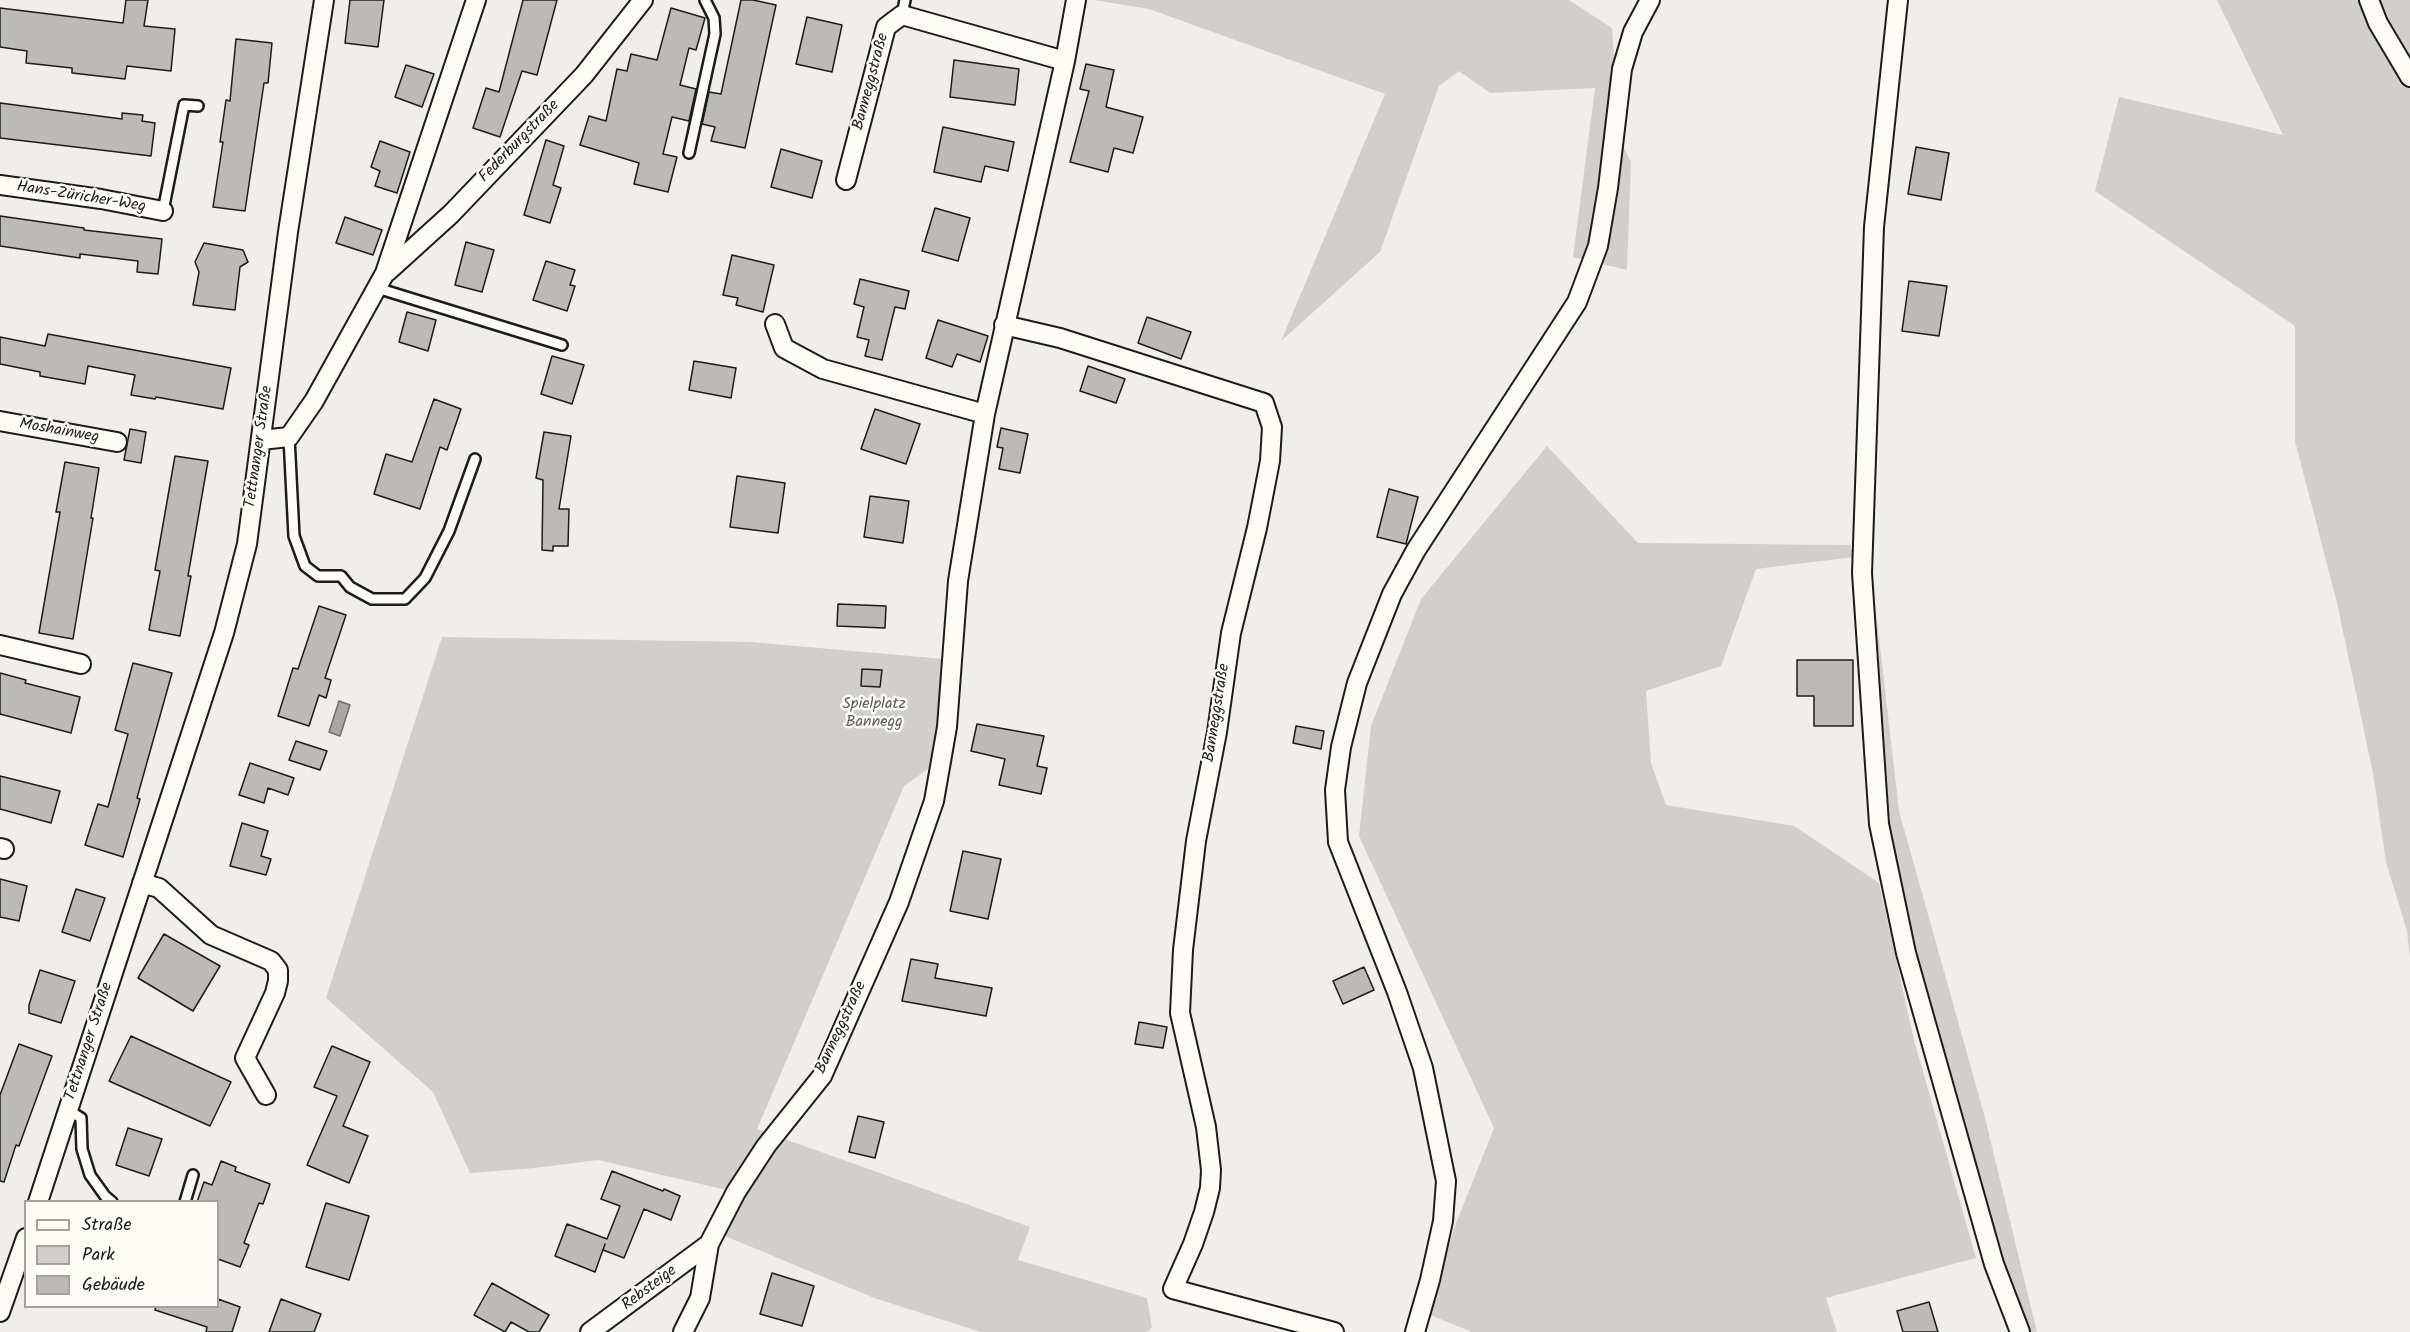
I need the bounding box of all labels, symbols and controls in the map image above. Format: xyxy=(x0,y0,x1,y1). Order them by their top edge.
street label: Banneggstraße xyxy=(850,31,894,133)
street label: Federburgstraße xyxy=(476,97,564,187)
street label: Hans-Züricher-Weg xyxy=(15,178,147,218)
street label: Tettnanger Straße xyxy=(242,385,278,509)
street label: Moshainweg xyxy=(18,416,100,448)
street label: Banneggstraße xyxy=(1201,662,1235,764)
park label: Spielplatz Bannegg xyxy=(842,695,906,733)
street label: Banneggstraße xyxy=(812,979,872,1077)
street label: Tettnanger Straße xyxy=(62,980,118,1104)
legend xyxy=(24,1200,219,1308)
text: Straße xyxy=(82,1211,132,1240)
text: Park xyxy=(82,1241,115,1270)
street label: Rebsteige xyxy=(619,1262,681,1316)
text: Gebäude xyxy=(82,1271,145,1300)

